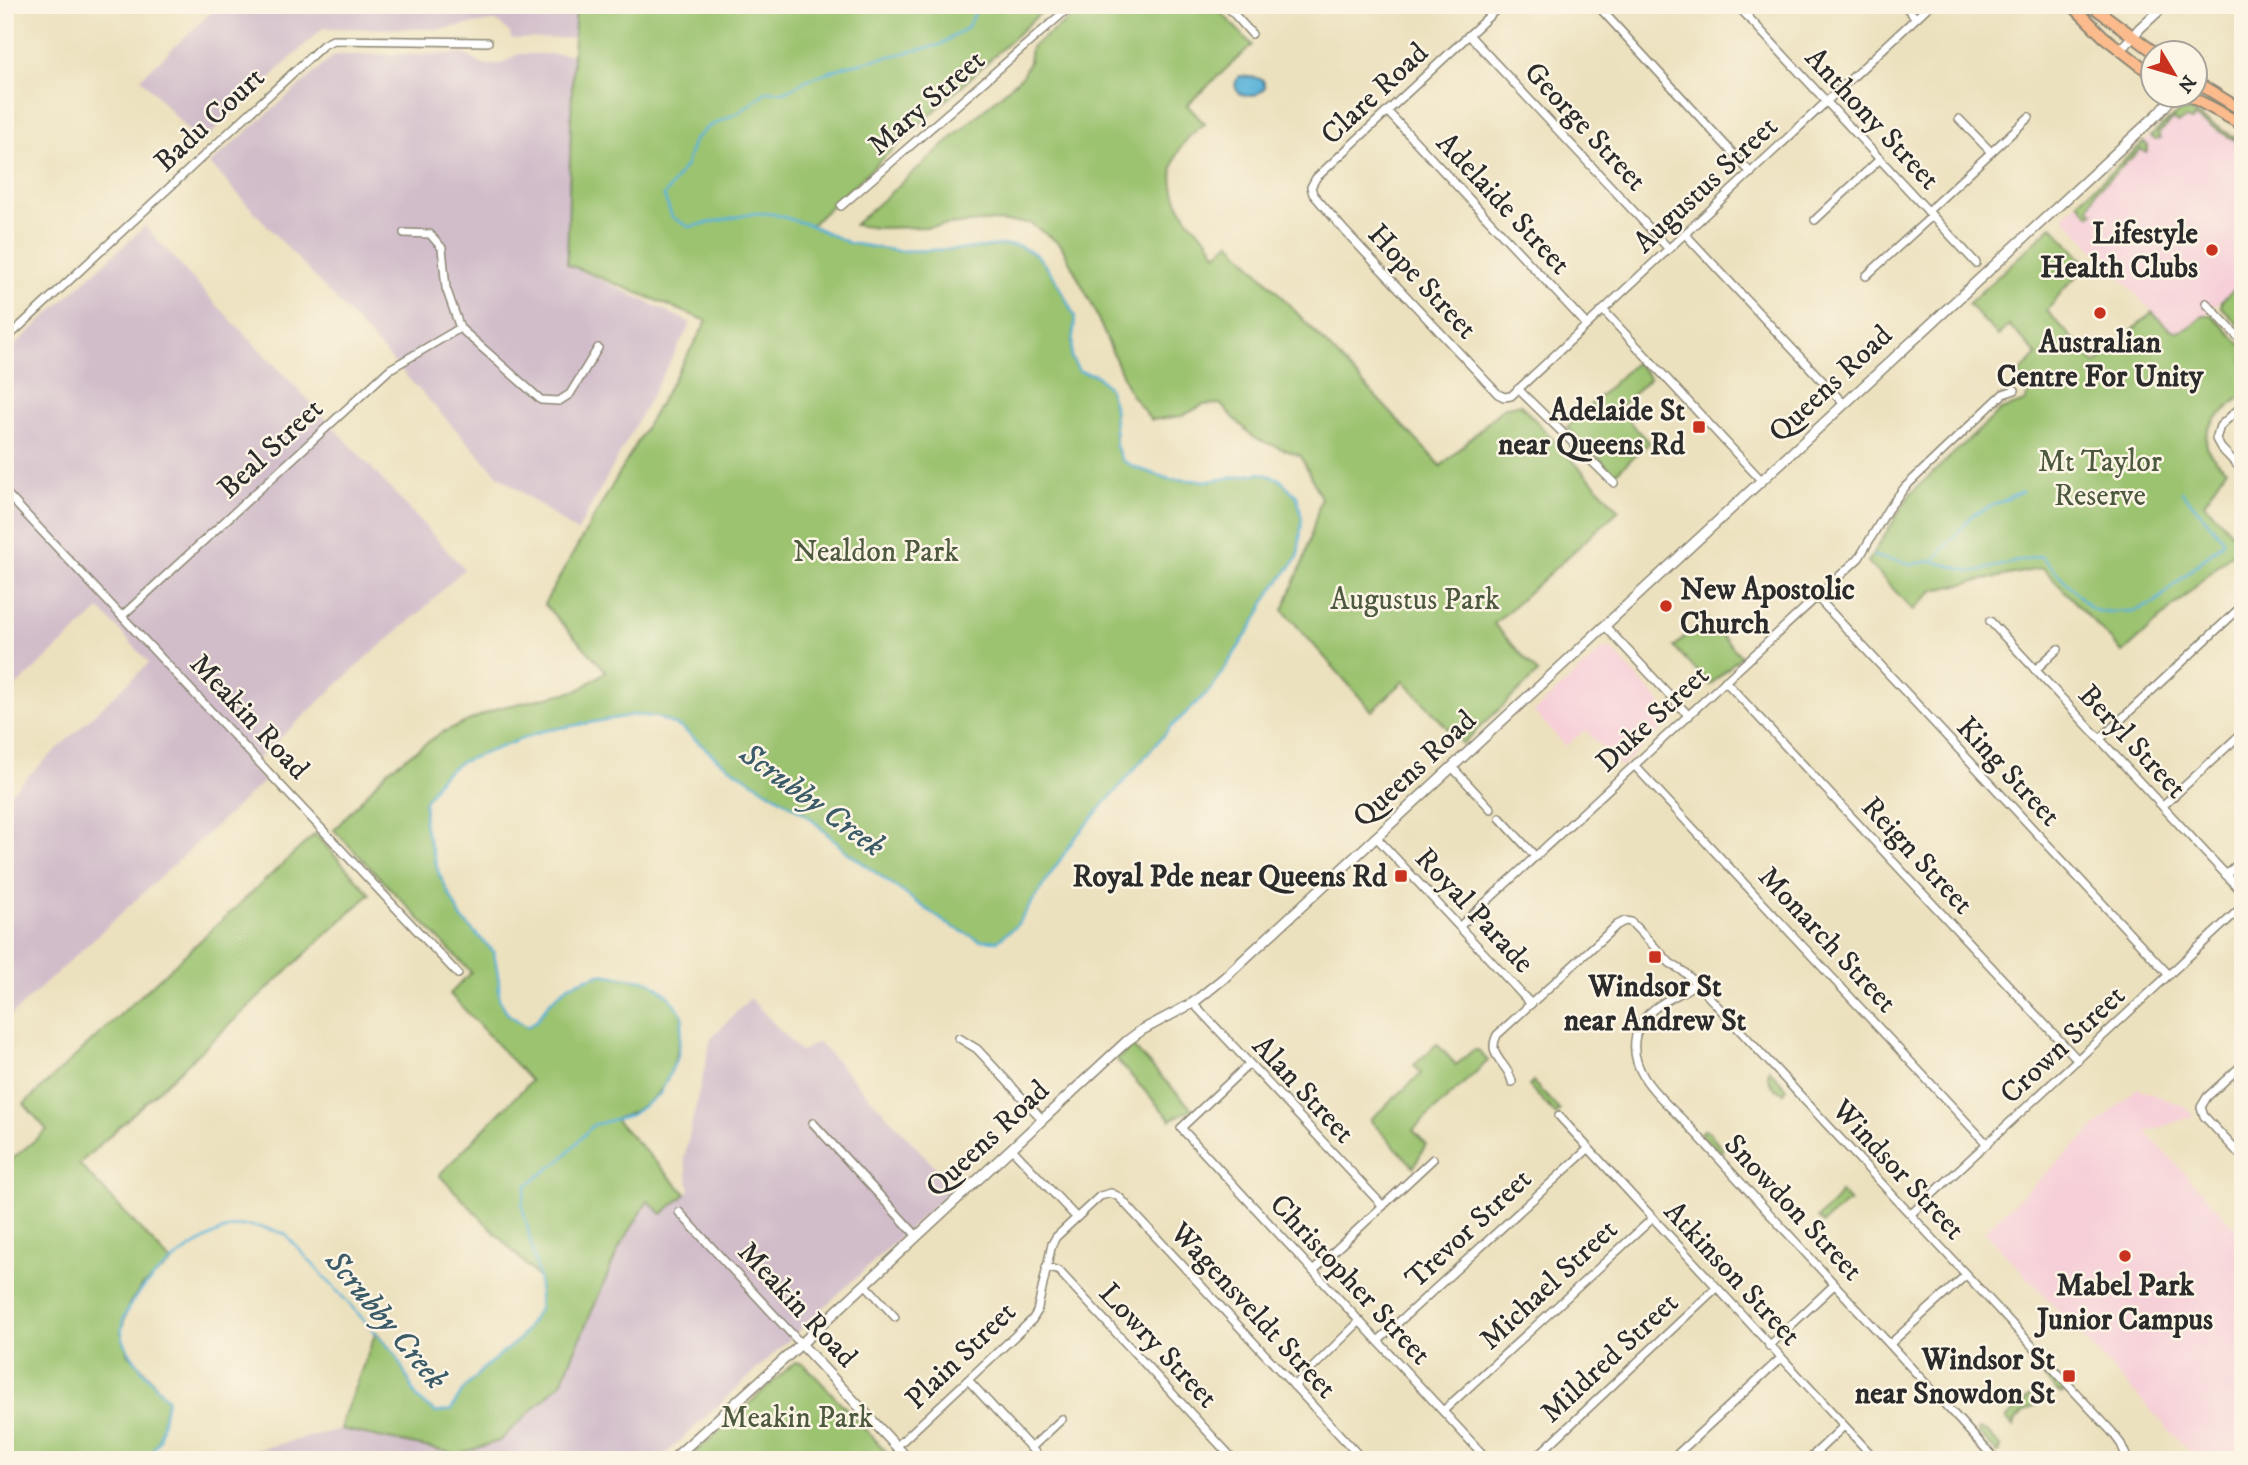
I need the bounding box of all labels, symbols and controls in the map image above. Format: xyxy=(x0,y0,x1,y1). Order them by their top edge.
street label: Clare Road xyxy=(1313,35,1437,153)
north arrow xyxy=(2140,38,2210,108)
street label: Anthony Street xyxy=(1796,40,1947,198)
street label: Mary Street xyxy=(861,42,993,164)
street label: George Street xyxy=(1516,55,1654,199)
street label: Badu Court xyxy=(147,60,273,180)
text: N xyxy=(2172,70,2200,97)
street label: Augustus Street xyxy=(1626,109,1786,261)
street label: Adelaide Street xyxy=(1428,125,1578,283)
place label: Lifestyle Health Clubs xyxy=(2040,216,2199,287)
street label: Hope Street xyxy=(1359,217,1485,347)
marker: Lifestyle Health Clubs xyxy=(2204,242,2220,258)
marker: Australian Centre For Unity xyxy=(2092,305,2108,321)
street label: Queens Road xyxy=(1761,317,1901,451)
place label: Australian Centre For Unity xyxy=(1997,325,2204,396)
street label: Beal Street xyxy=(211,391,331,507)
place label: Adelaide St near Queens Rd xyxy=(1498,393,1686,464)
marker: Adelaide St near Queens Rd xyxy=(1691,419,1707,435)
park label: Mt Taylor Reserve xyxy=(2038,444,2162,515)
park label: Nealdon Park xyxy=(793,534,959,571)
place label: New Apostolic Church xyxy=(1680,572,1855,643)
park label: Augustus Park xyxy=(1330,582,1500,619)
marker: New Apostolic Church xyxy=(1658,598,1674,614)
street label: Meakin Road xyxy=(181,646,317,788)
street label: Duke Street xyxy=(1589,657,1717,781)
street label: Beryl Street xyxy=(2070,677,2194,807)
street label: Queens Road xyxy=(1345,702,1485,836)
street label: King Street xyxy=(1948,709,2068,835)
water label: Scrubby Creek xyxy=(731,734,893,867)
street label: Reign Street xyxy=(1853,789,1981,923)
street label: Royal Parade xyxy=(1406,841,1541,982)
place label: Royal Pde near Queens Rd xyxy=(1073,859,1388,896)
street label: Monarch Street xyxy=(1750,859,1904,1021)
marker: Royal Pde near Queens Rd xyxy=(1393,868,1409,884)
marker: Windsor St near Andrew St xyxy=(1647,949,1663,965)
place label: Windsor St near Andrew St xyxy=(1564,969,1747,1040)
street label: Crown Street xyxy=(1993,978,2133,1112)
street label: Alan Street xyxy=(1244,1028,1362,1152)
street label: Queens Road xyxy=(918,1072,1058,1206)
street label: Windsor Street xyxy=(1823,1091,1972,1248)
street label: Snowdon Street xyxy=(1715,1127,1870,1289)
street label: Trevor Street xyxy=(1398,1161,1540,1297)
street label: Christopher Street xyxy=(1261,1187,1439,1373)
street label: Atkinson Street xyxy=(1655,1194,1808,1354)
street label: Michael Street xyxy=(1472,1212,1626,1358)
street label: Wagensveldt Street xyxy=(1161,1214,1344,1407)
street label: Meakin Road xyxy=(729,1234,865,1376)
water label: Scrubby Creek xyxy=(315,1242,456,1399)
marker: Mabel Park Junior Campus xyxy=(2117,1248,2133,1264)
place label: Mabel Park Junior Campus xyxy=(2034,1268,2213,1339)
street label: Lowry Street xyxy=(1090,1276,1225,1416)
street label: Mildred Street xyxy=(1533,1285,1687,1431)
street label: Plain Street xyxy=(898,1294,1024,1418)
place label: Windsor St near Snowdon St xyxy=(1855,1342,2055,1413)
marker: Windsor St near Snowdon St xyxy=(2061,1368,2077,1384)
park label: Meakin Park xyxy=(721,1400,874,1437)

